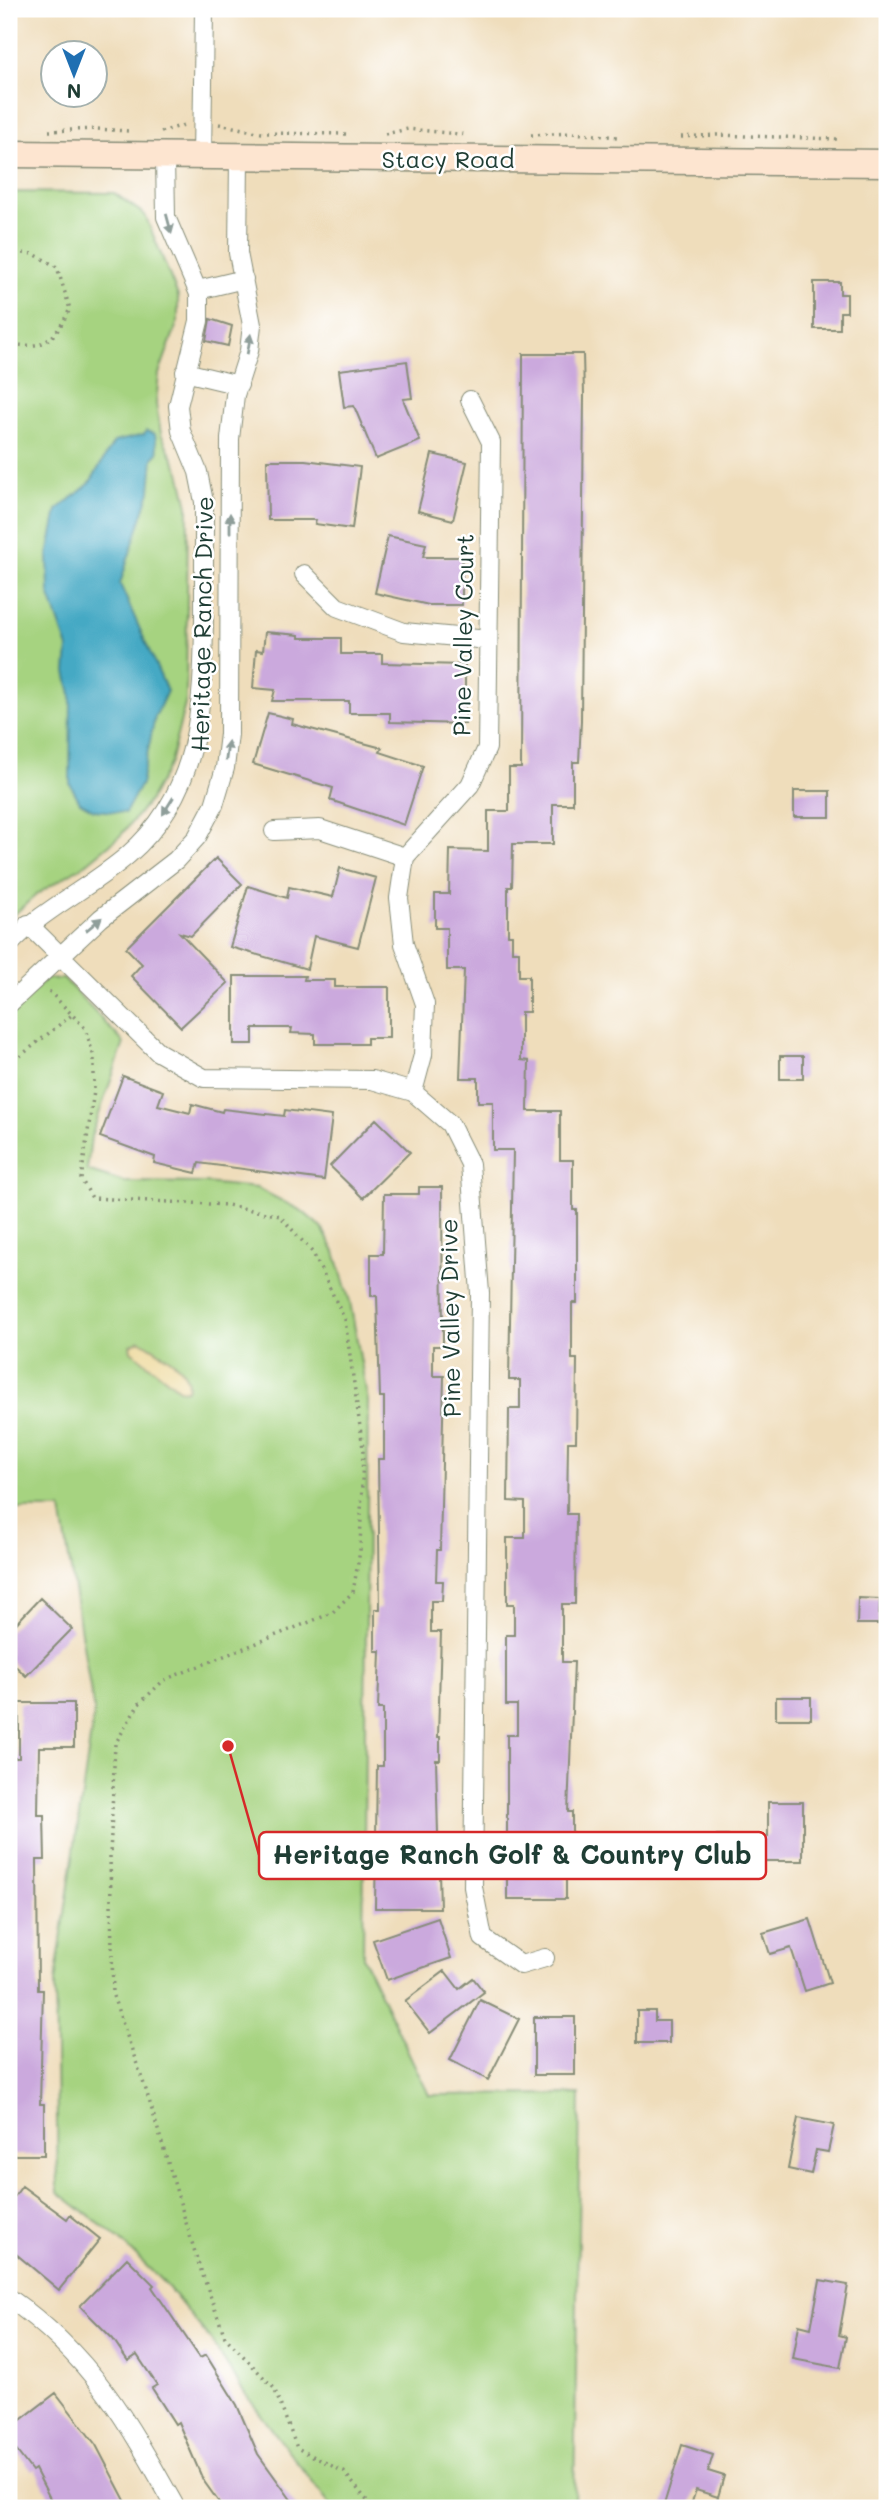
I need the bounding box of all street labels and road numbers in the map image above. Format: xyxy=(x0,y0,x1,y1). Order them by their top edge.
street label: Stacy Road xyxy=(381,143,515,174)
street label: Heritage Ranch Drive xyxy=(184,496,219,752)
street label: Pine Valley Court xyxy=(445,533,480,736)
street label: Pine Valley Drive xyxy=(432,1218,467,1418)

